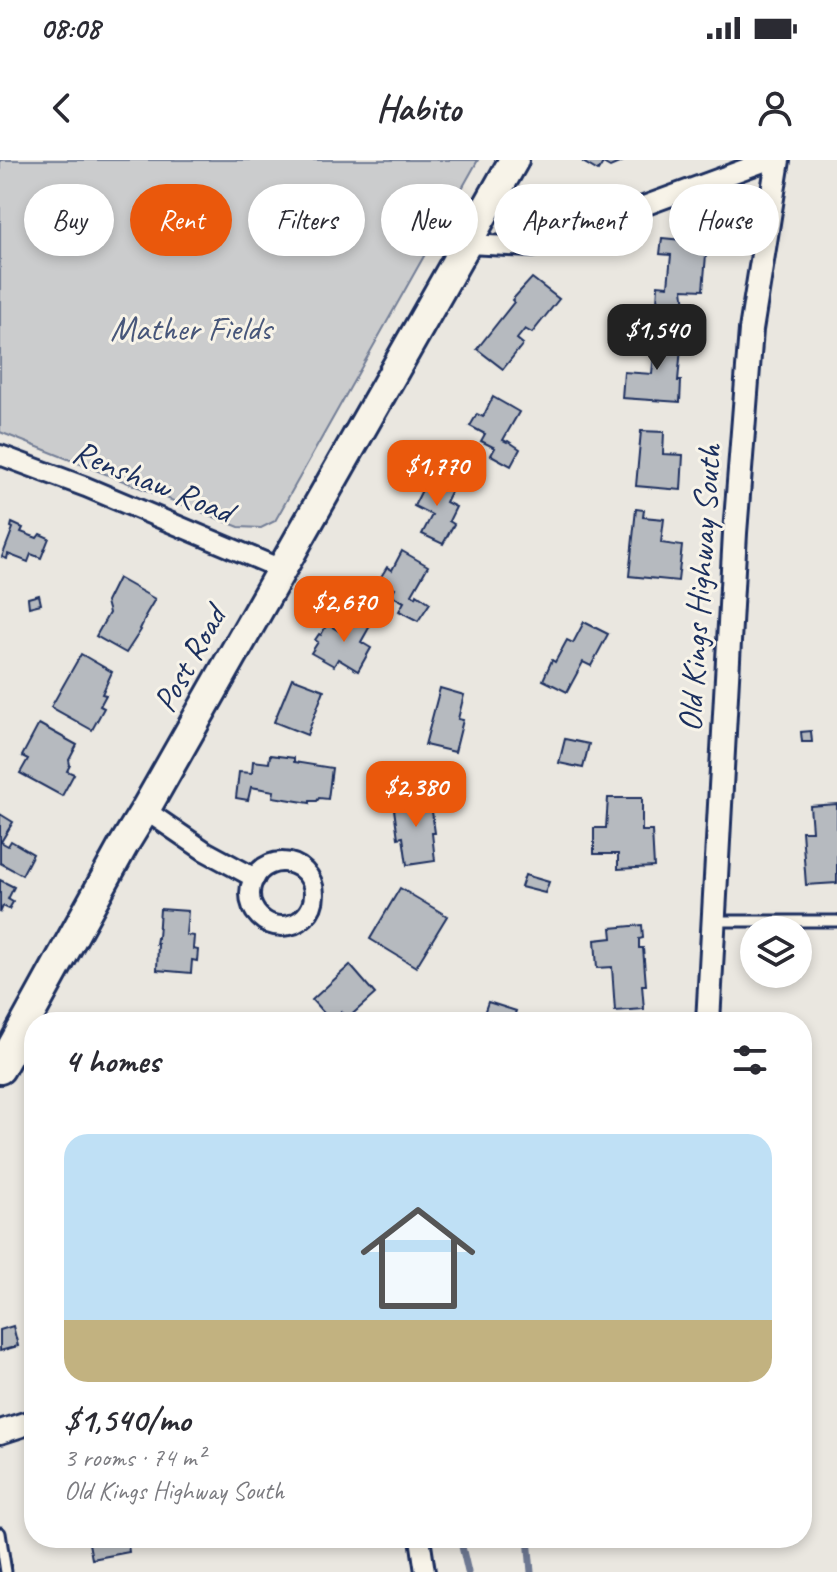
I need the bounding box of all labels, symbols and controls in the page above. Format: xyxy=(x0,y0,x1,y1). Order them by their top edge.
text: 08:08 xyxy=(40,9,100,47)
text: Habito xyxy=(376,85,461,131)
icon: back xyxy=(40,86,84,130)
icon: person xyxy=(753,86,797,130)
chip: Buy xyxy=(24,184,114,256)
chip: Rent xyxy=(130,184,232,256)
chip: Filters xyxy=(248,184,365,256)
chip: New xyxy=(381,184,478,256)
chip: Apartment xyxy=(494,184,653,256)
chip: House xyxy=(669,184,779,256)
pin: $1,540 xyxy=(592,304,722,372)
park label: Mather Fields xyxy=(110,307,275,350)
text: $1,540 xyxy=(625,313,689,346)
street label: Renshaw Road xyxy=(67,429,245,535)
pin: $1,770 xyxy=(372,440,502,508)
street label: Old Kings Highway South xyxy=(668,441,731,733)
text: $1,770 xyxy=(405,449,469,482)
pin: $2,670 xyxy=(279,576,409,644)
text: $2,670 xyxy=(312,585,376,618)
street label: Post Road xyxy=(143,595,238,719)
pin: $2,380 xyxy=(351,761,481,829)
text: $2,380 xyxy=(384,770,448,803)
map controls xyxy=(740,916,812,988)
button: layers xyxy=(740,916,812,988)
icon: filters xyxy=(728,1038,772,1082)
text: 4 homes xyxy=(64,1039,160,1082)
icon: home xyxy=(346,1186,490,1330)
text: $1,540/mo xyxy=(64,1398,190,1441)
text: 3 rooms · 74 m² xyxy=(64,1441,205,1474)
text: Old Kings Highway South xyxy=(64,1474,284,1507)

